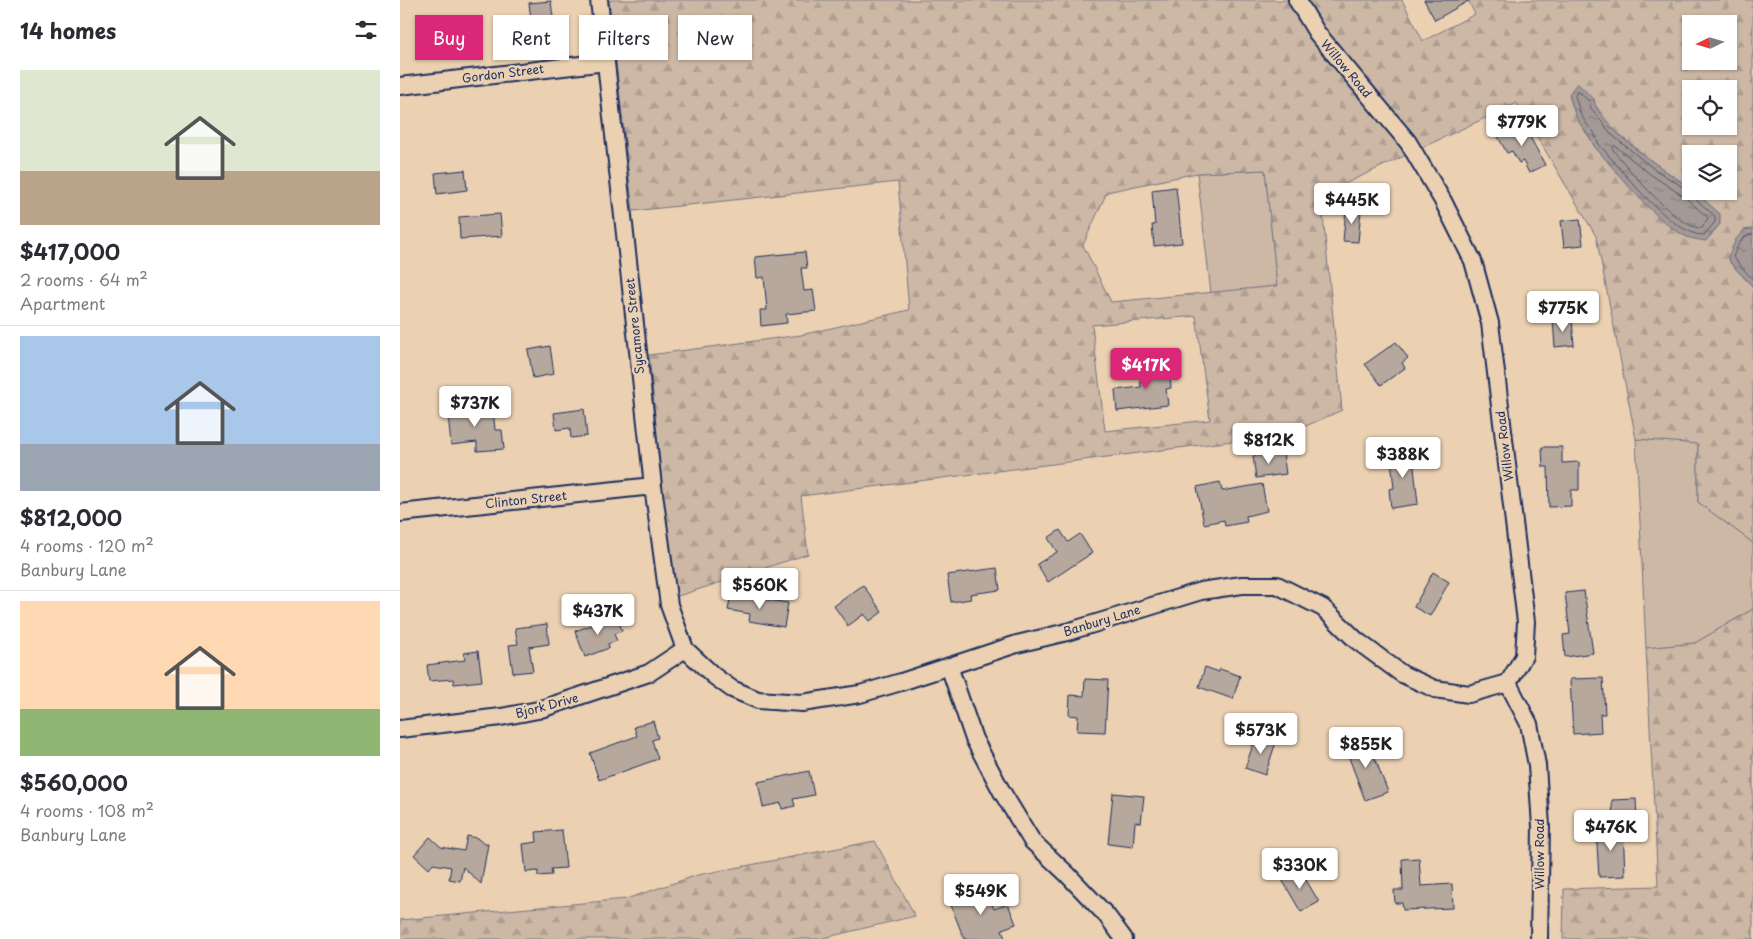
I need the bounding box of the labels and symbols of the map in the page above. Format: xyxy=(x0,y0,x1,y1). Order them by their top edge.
north arrow xyxy=(1682,15,1738,70)
street label: Willow Road xyxy=(1317,35,1377,101)
street label: Gordon Street xyxy=(461,59,545,87)
pin: $779K xyxy=(1487,104,1557,147)
pin: $445K xyxy=(1317,182,1387,225)
street label: Sycamore Street xyxy=(620,277,648,375)
pin: $775K xyxy=(1528,290,1598,333)
pin: $417K xyxy=(1111,348,1181,390)
pin: $737K xyxy=(440,386,510,428)
street label: Willow Road xyxy=(1491,410,1517,483)
pin: $812K xyxy=(1234,422,1304,465)
pin: $388K xyxy=(1368,436,1438,479)
street label: Clinton Street xyxy=(484,486,568,512)
pin: $560K xyxy=(725,568,795,610)
pin: $437K xyxy=(563,594,633,636)
street label: Banbury Lane xyxy=(1061,600,1143,640)
street label: Bjork Drive xyxy=(513,688,580,722)
pin: $573K xyxy=(1226,712,1296,755)
pin: $855K xyxy=(1331,726,1401,769)
pin: $476K xyxy=(1576,810,1646,852)
street label: Willow Road xyxy=(1530,818,1548,890)
pin: $330K xyxy=(1265,848,1335,890)
pin: $549K xyxy=(946,874,1016,916)

